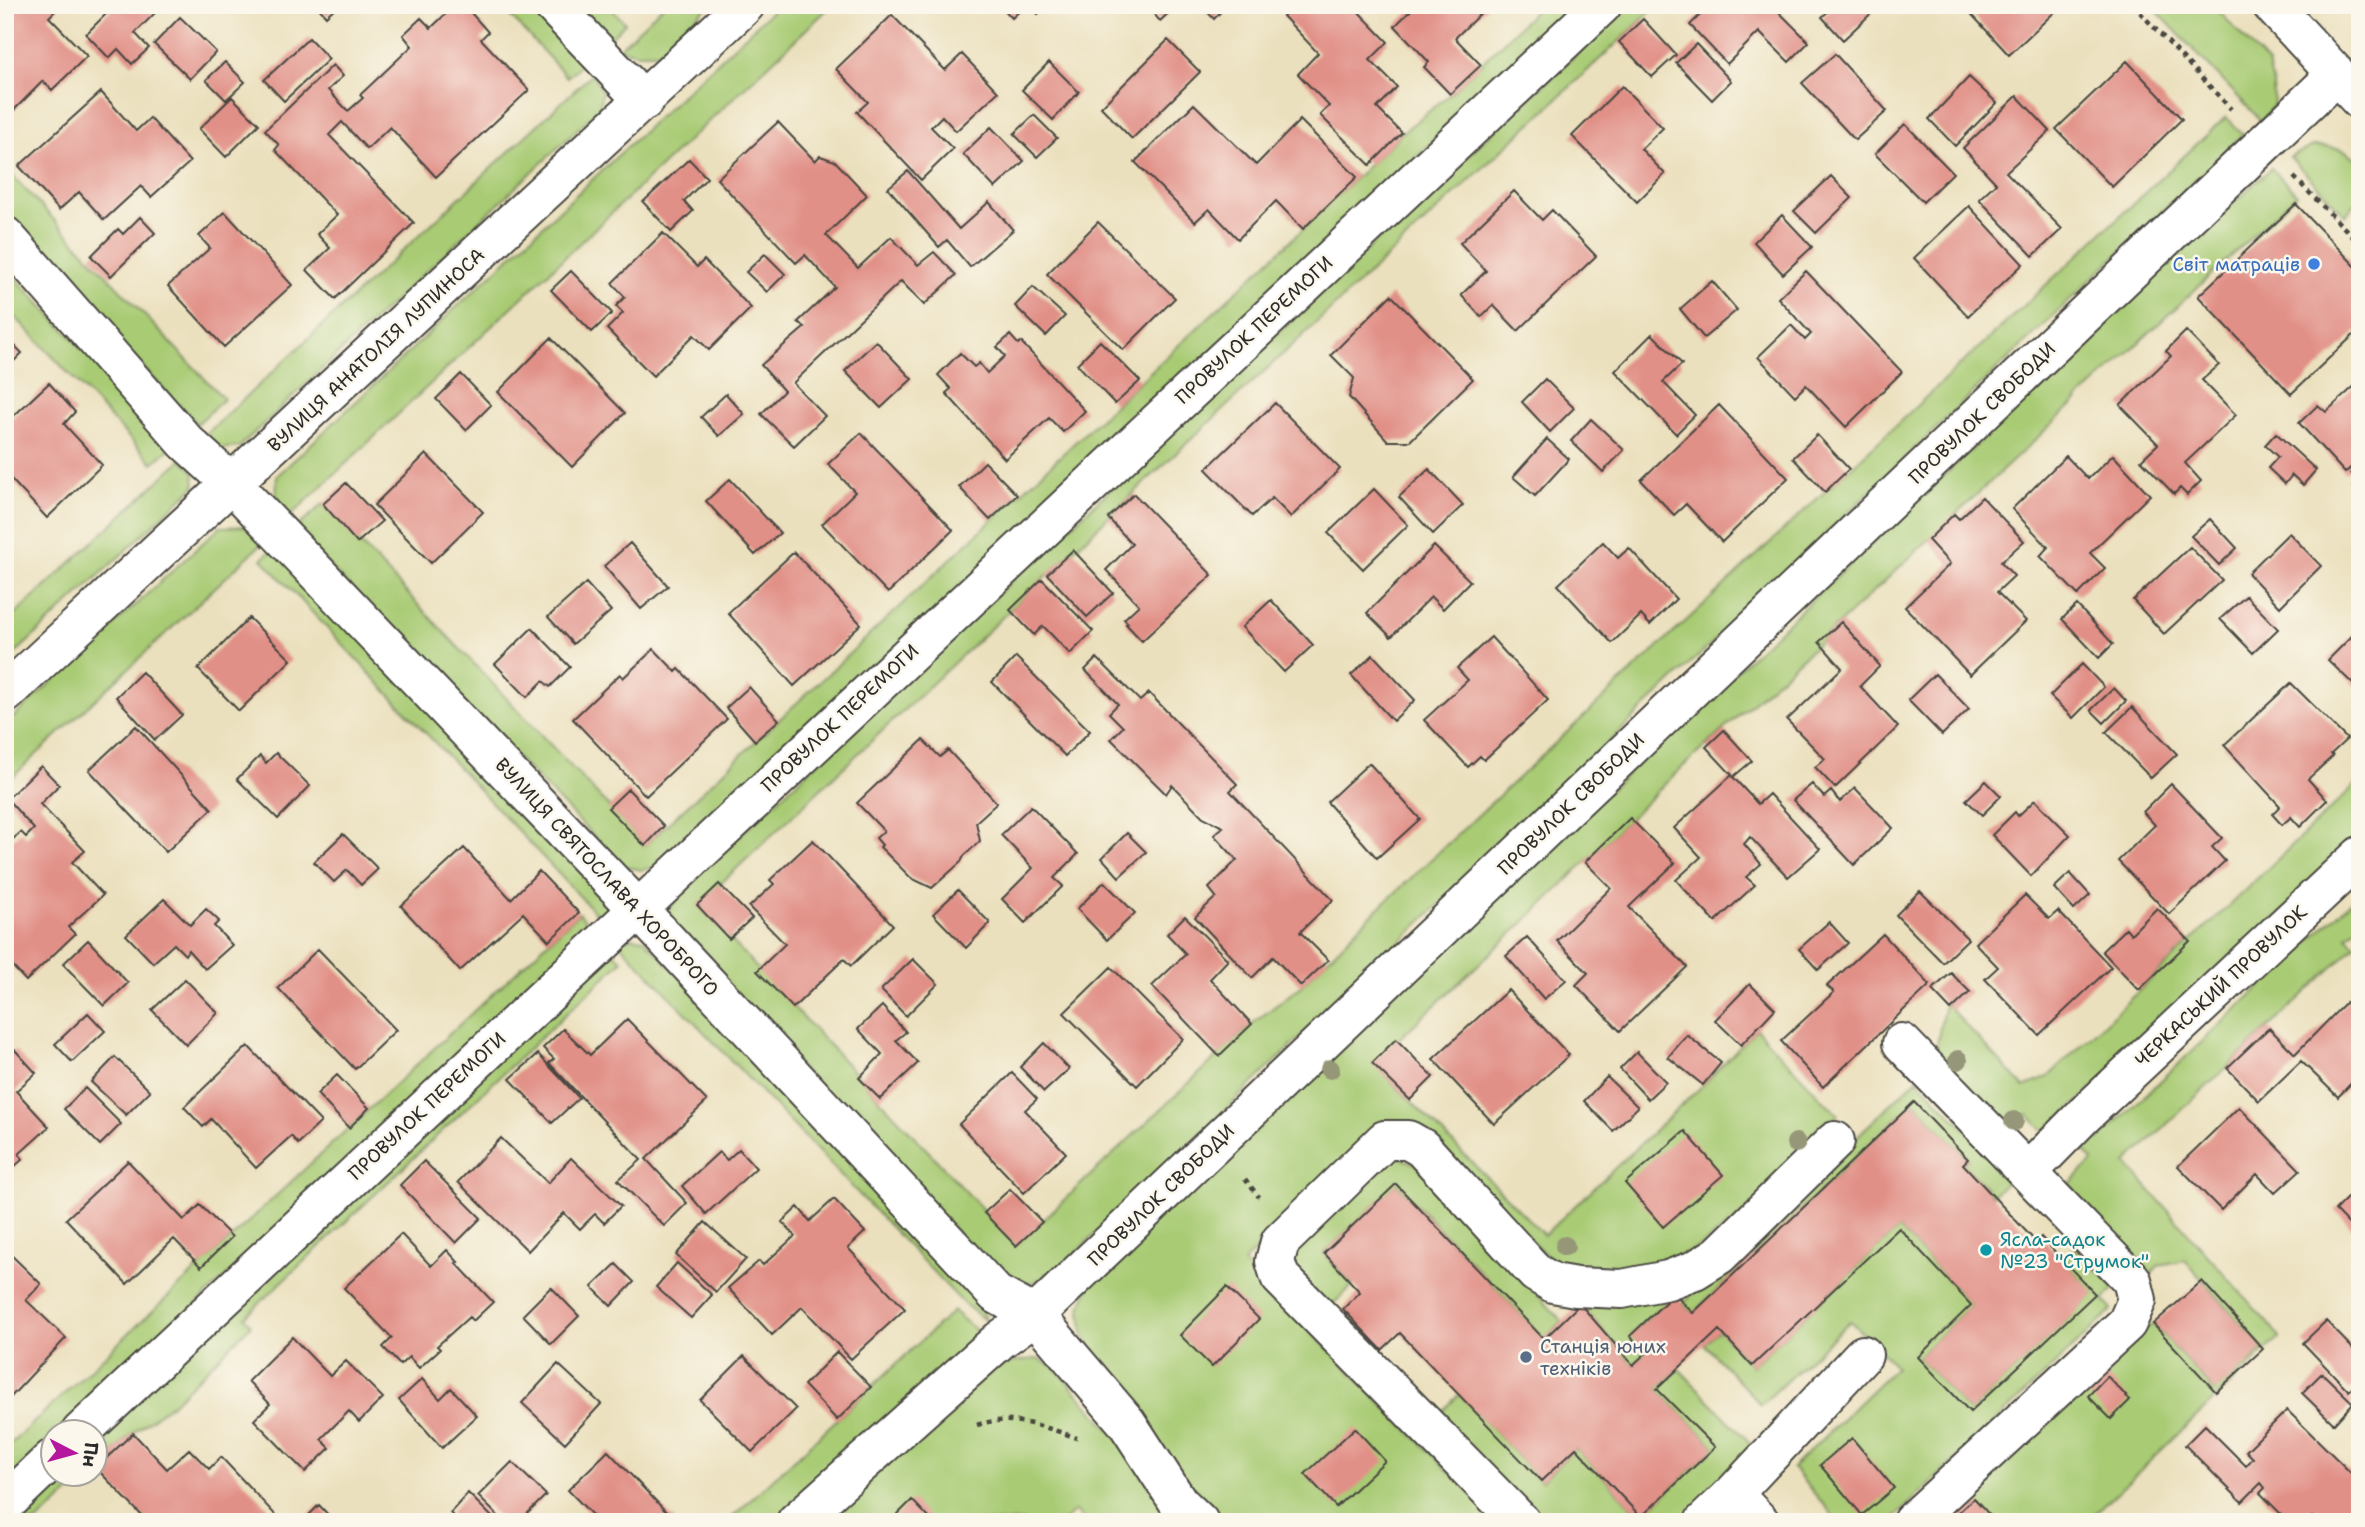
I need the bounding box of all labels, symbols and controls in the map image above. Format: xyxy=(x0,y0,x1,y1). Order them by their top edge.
street label: ВУЛИЦЯ АНАТОЛІЯ ЛУПИНОСА xyxy=(262,242,490,457)
street label: ПРОВУЛОК ПЕРЕМОГИ xyxy=(1170,250,1338,410)
place label: Світ матраців xyxy=(2172,252,2300,277)
marker: Світ матраців xyxy=(2306,256,2322,272)
street label: ПРОВУЛОК СВОБОДИ xyxy=(1903,336,2061,490)
street label: ПРОВУЛОК ПЕРЕМОГИ xyxy=(756,638,924,798)
street label: ПРОВУЛОК СВОБОДИ xyxy=(1492,727,1650,881)
street label: ВУЛИЦЯ СВЯТОСЛАВА ХОРОБРОГО xyxy=(490,752,724,1002)
street label: ЧЕРКАСЬКИЙ ПРОВУЛОК xyxy=(2130,900,2312,1072)
street label: ПРОВУЛОК ПЕРЕМОГИ xyxy=(343,1026,511,1186)
street label: ПРОВУЛОК СВОБОДИ xyxy=(1082,1118,1240,1272)
place label: Ясла-садок №23 "Струмок" xyxy=(2000,1227,2149,1274)
marker: Ясла-садок №23 "Струмок" xyxy=(1978,1242,1994,1258)
place label: Станція юних техніків xyxy=(1540,1334,1666,1381)
marker: Станція юних техніків xyxy=(1518,1349,1534,1365)
north arrow xyxy=(38,1418,108,1488)
text: Пн xyxy=(77,1441,104,1469)

